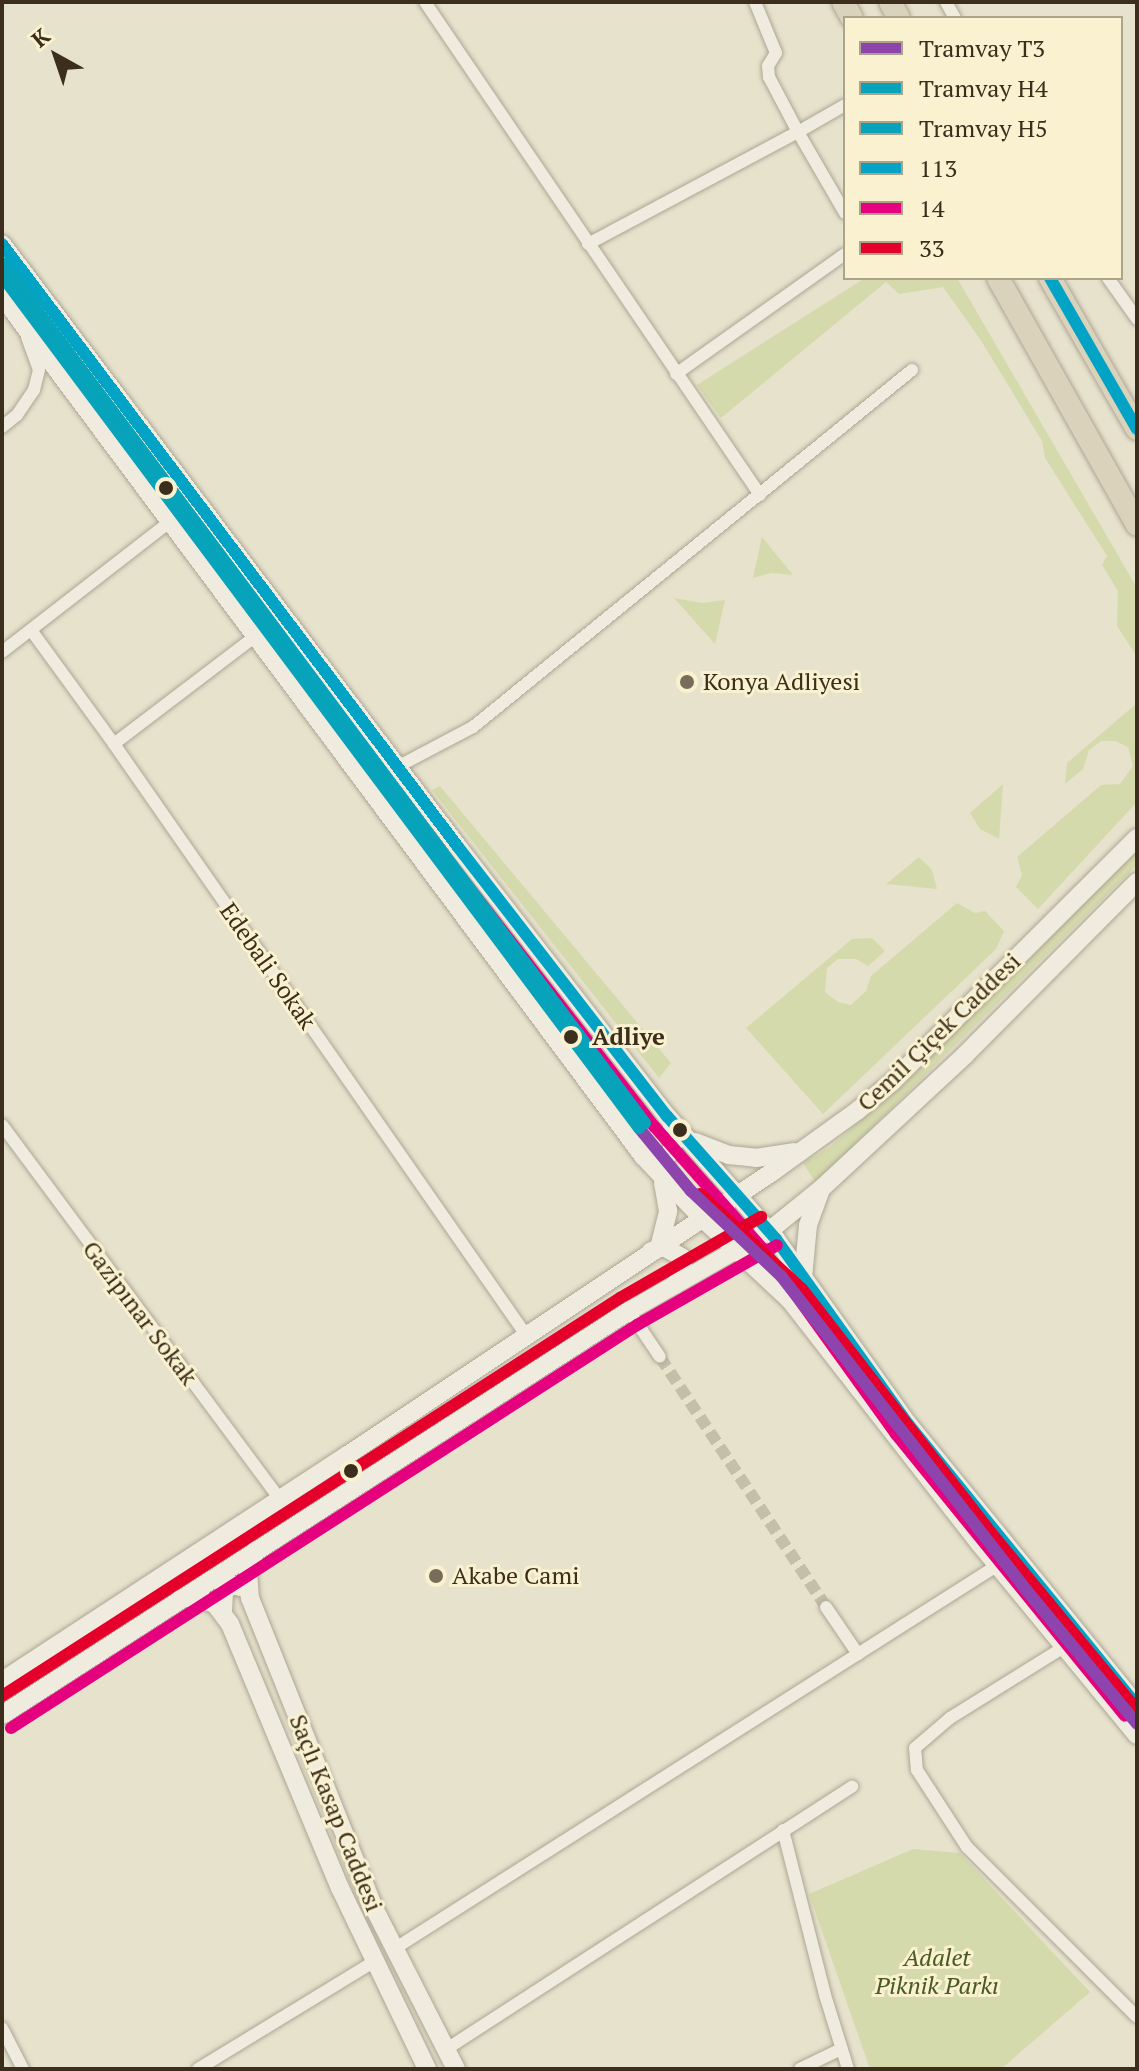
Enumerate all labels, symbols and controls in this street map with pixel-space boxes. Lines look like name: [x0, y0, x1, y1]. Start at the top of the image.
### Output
north arrow: [16, 16, 96, 96]
legend: [843, 16, 1123, 280]
text: K: [25, 21, 56, 53]
text: Tramvay T3: [919, 32, 1045, 64]
text: Tramvay H4: [919, 72, 1048, 104]
text: Tramvay H5: [919, 112, 1048, 144]
text: 113: [919, 152, 957, 184]
text: 14: [919, 192, 945, 224]
text: 33: [919, 232, 945, 264]
unlabelled marker: [158, 480, 174, 496]
place label: Konya Adliyesi: [703, 668, 860, 696]
marker: Konya Adliyesi: [678, 673, 696, 691]
street label: Edebali Sokak: [214, 897, 322, 1035]
street label: Cemil Çiçek Caddesi: [851, 947, 1027, 1117]
marker: Adliye: [557, 1023, 585, 1051]
place label: Adliye: [592, 1023, 665, 1051]
unlabelled marker: [672, 1122, 688, 1138]
street label: Gazipınar Sokak: [76, 1235, 204, 1391]
unlabelled marker: [343, 1463, 359, 1479]
place label: Akabe Cami: [452, 1562, 579, 1590]
marker: Akabe Cami: [427, 1567, 445, 1585]
street label: Saçlı Kasap Caddesi: [283, 1710, 389, 1916]
park label: Adalet Piknik Parkı: [875, 1944, 999, 2000]

